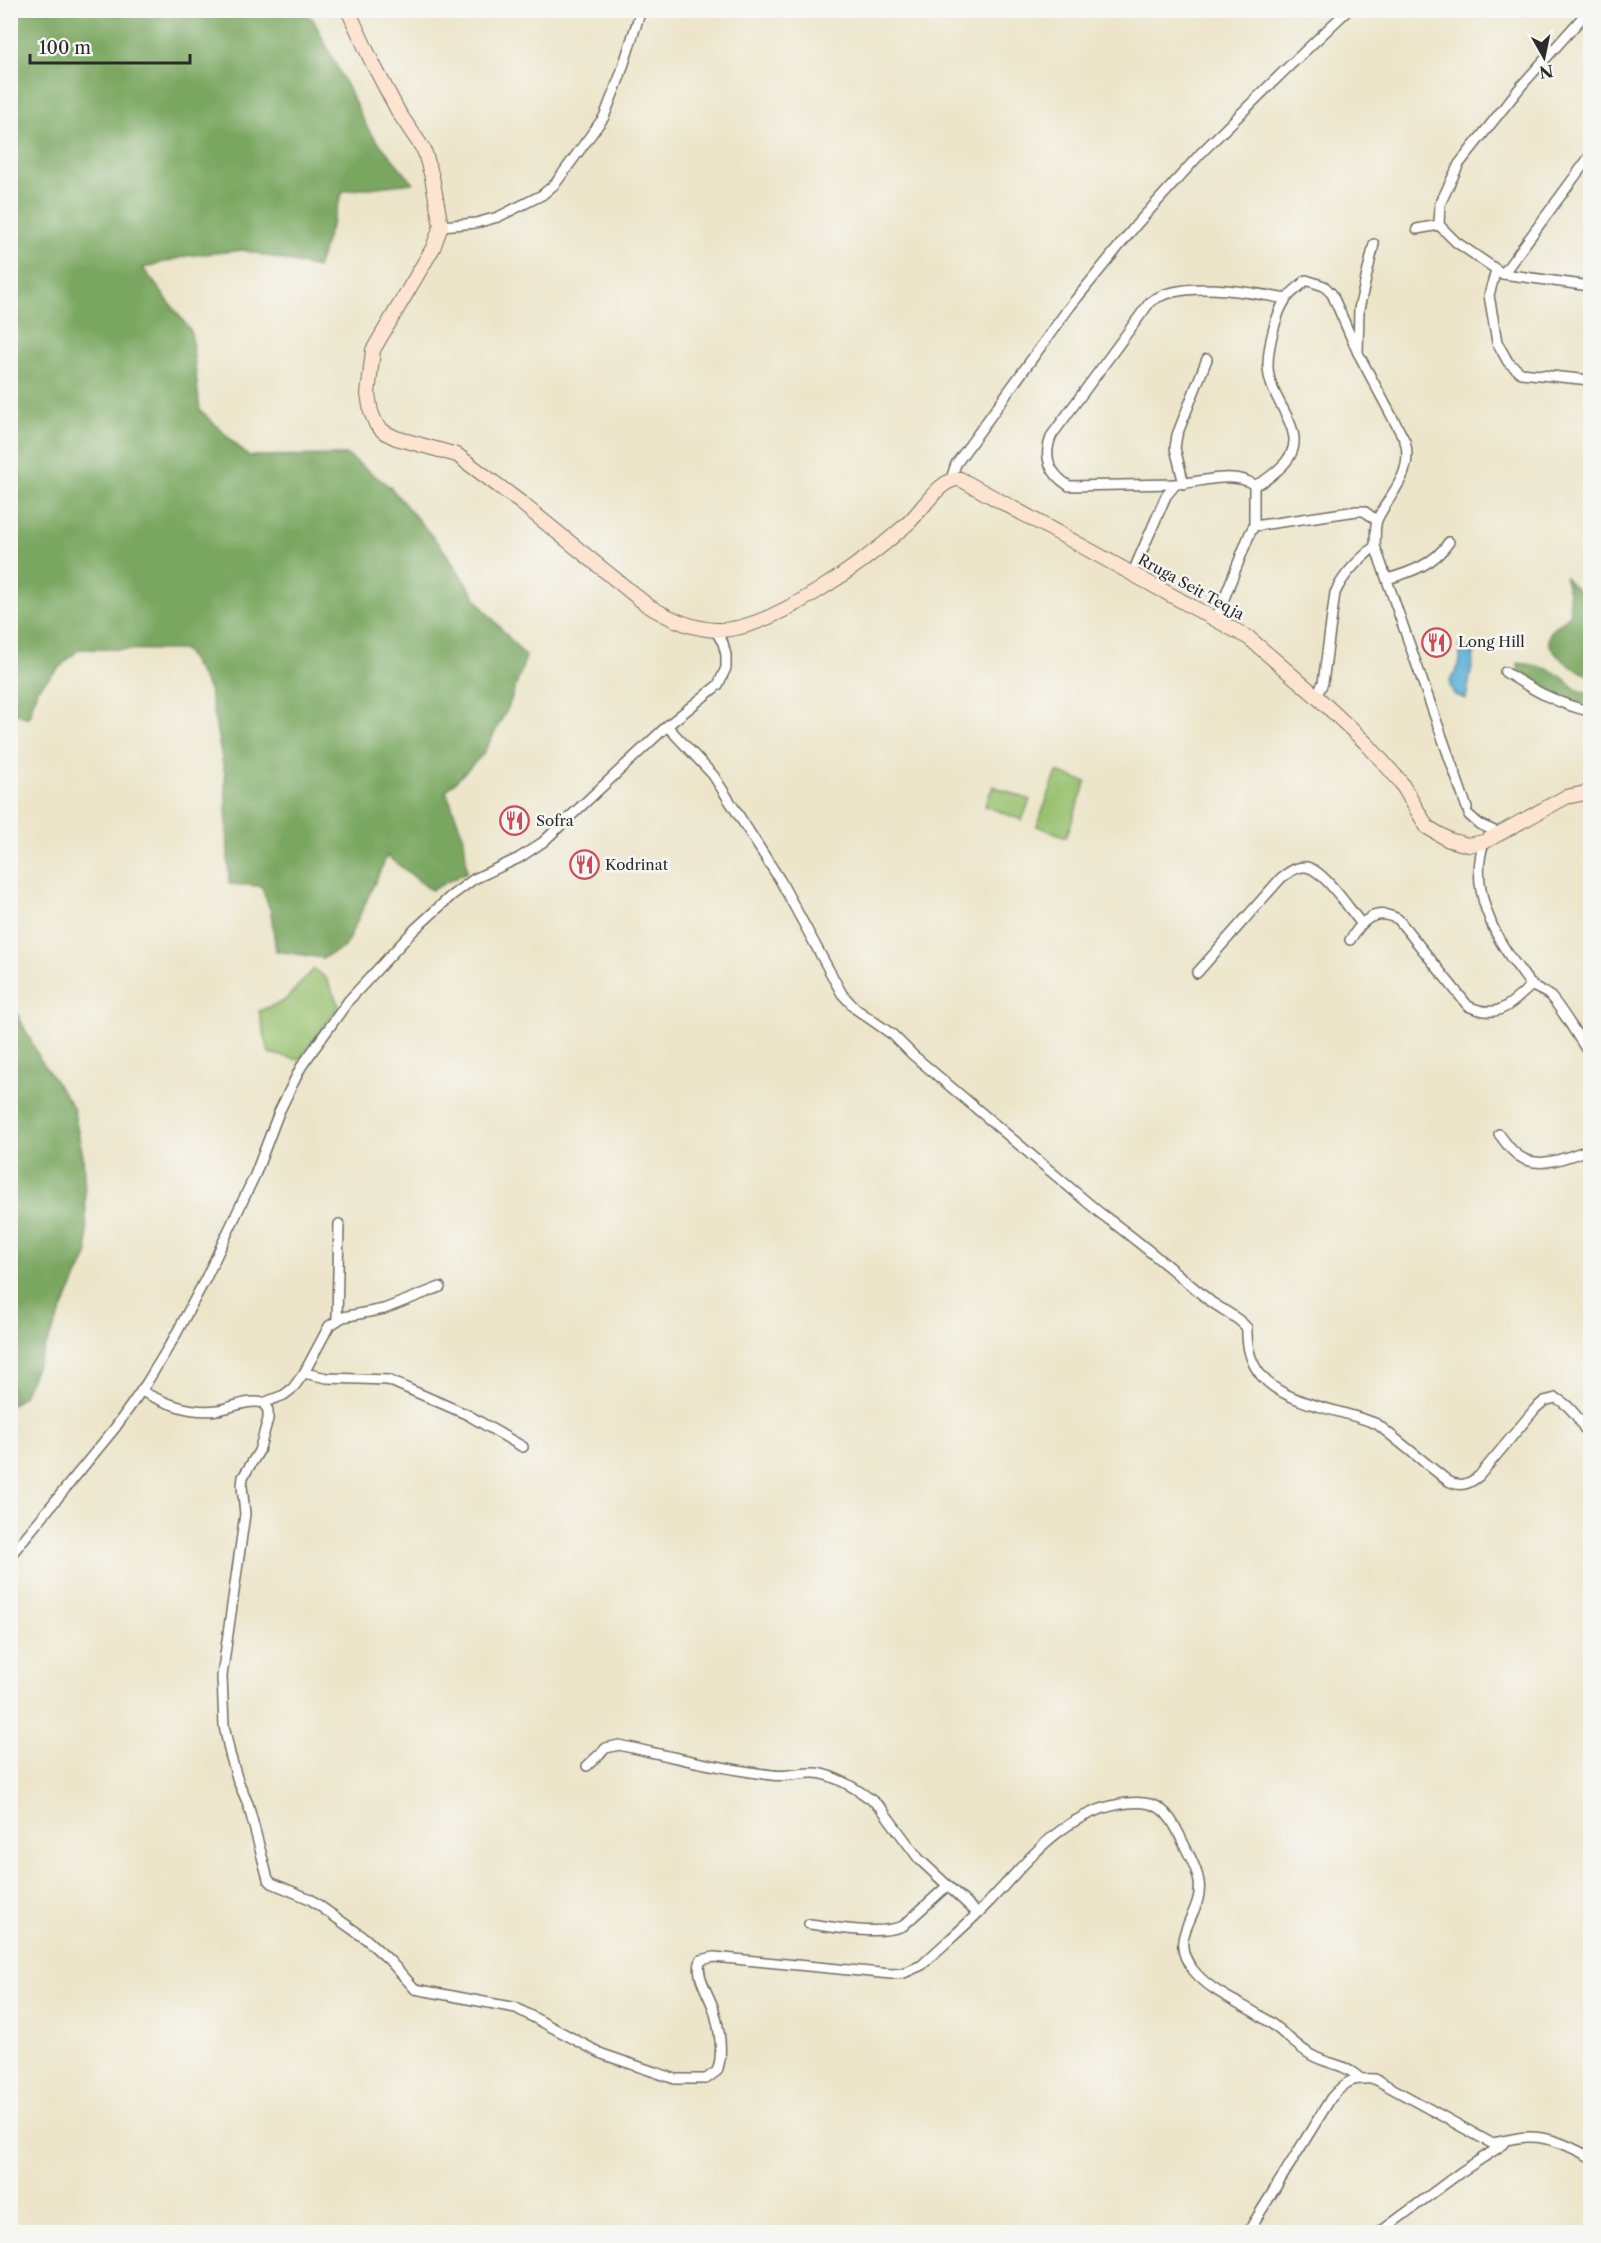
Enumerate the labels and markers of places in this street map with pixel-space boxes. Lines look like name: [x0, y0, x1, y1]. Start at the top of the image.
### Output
restaurant icon: Long Hill: [1421, 626, 1453, 658]
place label: Long Hill: [1458, 632, 1525, 651]
restaurant icon: Sofra: [499, 805, 531, 837]
place label: Sofra: [536, 811, 574, 830]
restaurant icon: Kodrinat: [568, 849, 600, 881]
place label: Kodrinat: [605, 855, 669, 874]

